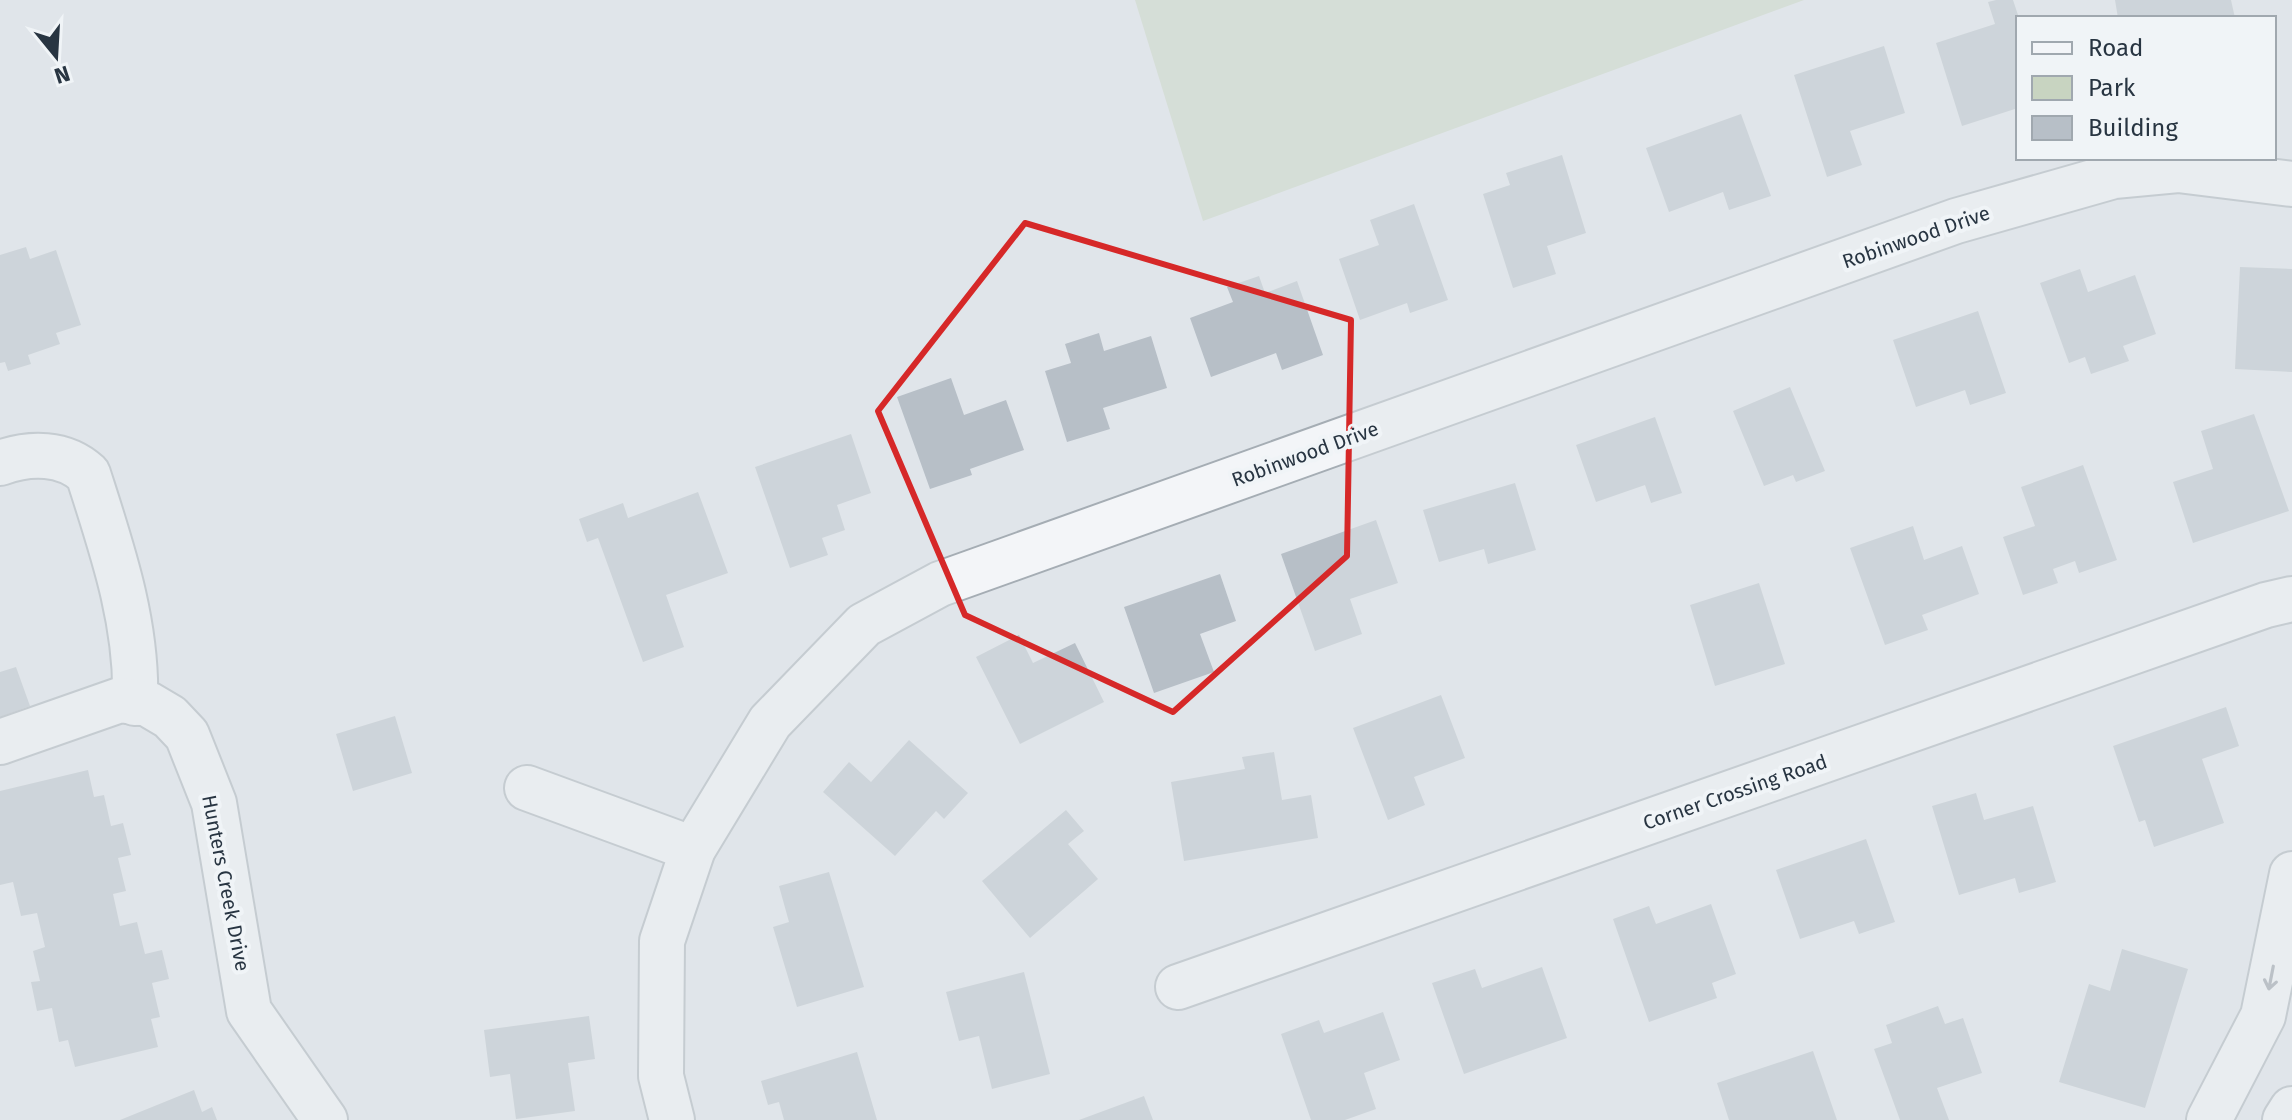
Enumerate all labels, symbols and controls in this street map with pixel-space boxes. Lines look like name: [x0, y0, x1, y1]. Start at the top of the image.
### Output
north arrow: [16, 16, 96, 96]
legend: [2016, 16, 2276, 160]
text: Road: [2088, 34, 2143, 62]
text: N: [51, 59, 73, 90]
text: Park: [2088, 74, 2136, 102]
text: Building: [2088, 114, 2178, 142]
street label: Robinwood Drive: [1839, 200, 1993, 274]
street label: Robinwood Drive: [1228, 416, 1382, 492]
street label: Corner Crossing Road: [1640, 749, 1830, 835]
street label: Hunters Creek Drive: [197, 793, 255, 973]
one-way arrow: [2263, 965, 2278, 990]

